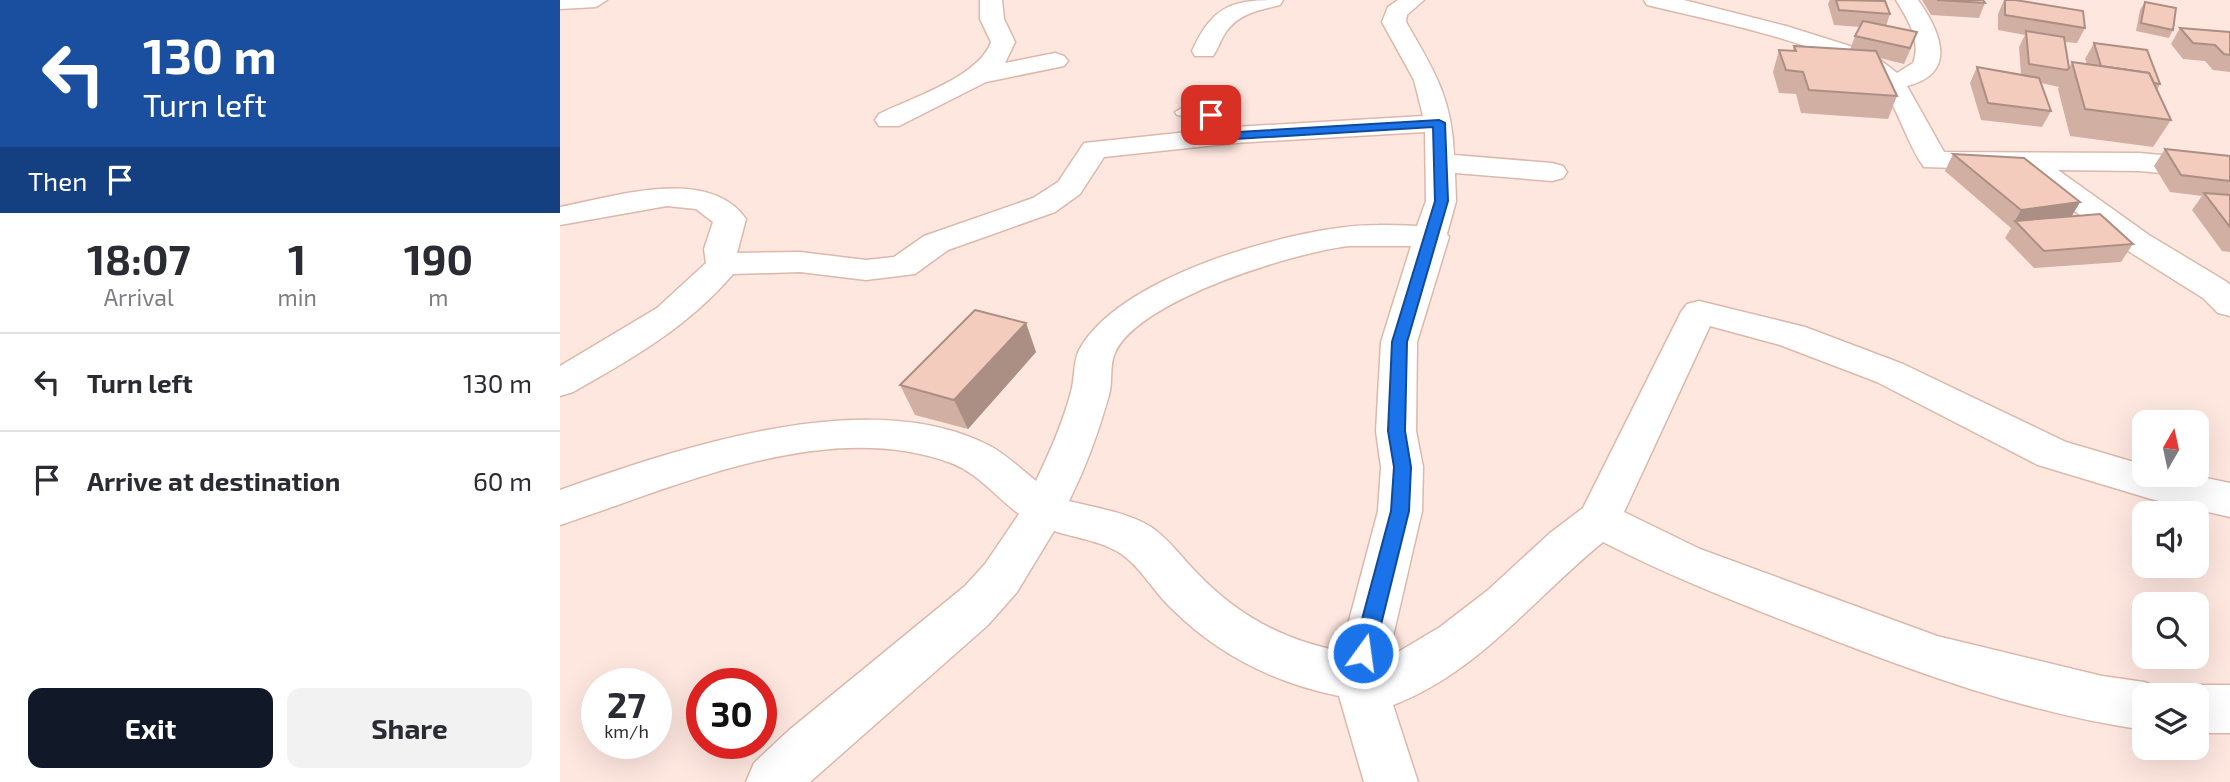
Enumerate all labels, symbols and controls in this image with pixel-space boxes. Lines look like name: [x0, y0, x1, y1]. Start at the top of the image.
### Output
text: 130 m: [143, 25, 277, 84]
icon: left: [28, 28, 119, 119]
text: Turn left: [143, 85, 267, 123]
pin: [1181, 85, 1241, 145]
icon: arrive: [1192, 96, 1230, 134]
icon: arrive: [101, 161, 139, 199]
text: Then: [28, 165, 87, 196]
text: 18:07: [87, 233, 191, 283]
text: 1: [288, 233, 306, 283]
text: 190: [404, 233, 473, 283]
text: Arrival: [104, 283, 174, 311]
text: min: [278, 283, 317, 311]
text: m: [428, 283, 448, 311]
icon: left: [28, 363, 66, 401]
text: Turn left: [87, 367, 193, 398]
text: 130 m: [463, 367, 532, 398]
north arrow: [2132, 410, 2208, 486]
map controls: [2132, 410, 2209, 760]
icon: arrive: [28, 461, 66, 499]
text: Arrive at destination: [87, 465, 340, 496]
text: 60 m: [473, 465, 532, 496]
button: sound: [2132, 501, 2209, 578]
button: search: [2132, 592, 2209, 669]
position arrow: [1326, 616, 1400, 690]
speed limit sign: 30: [686, 668, 777, 759]
text: 27: [607, 683, 646, 725]
button: layers: [2132, 683, 2209, 760]
button: Exit: [28, 688, 273, 768]
button: Share: [287, 688, 532, 768]
text: km/h: [604, 720, 649, 742]

